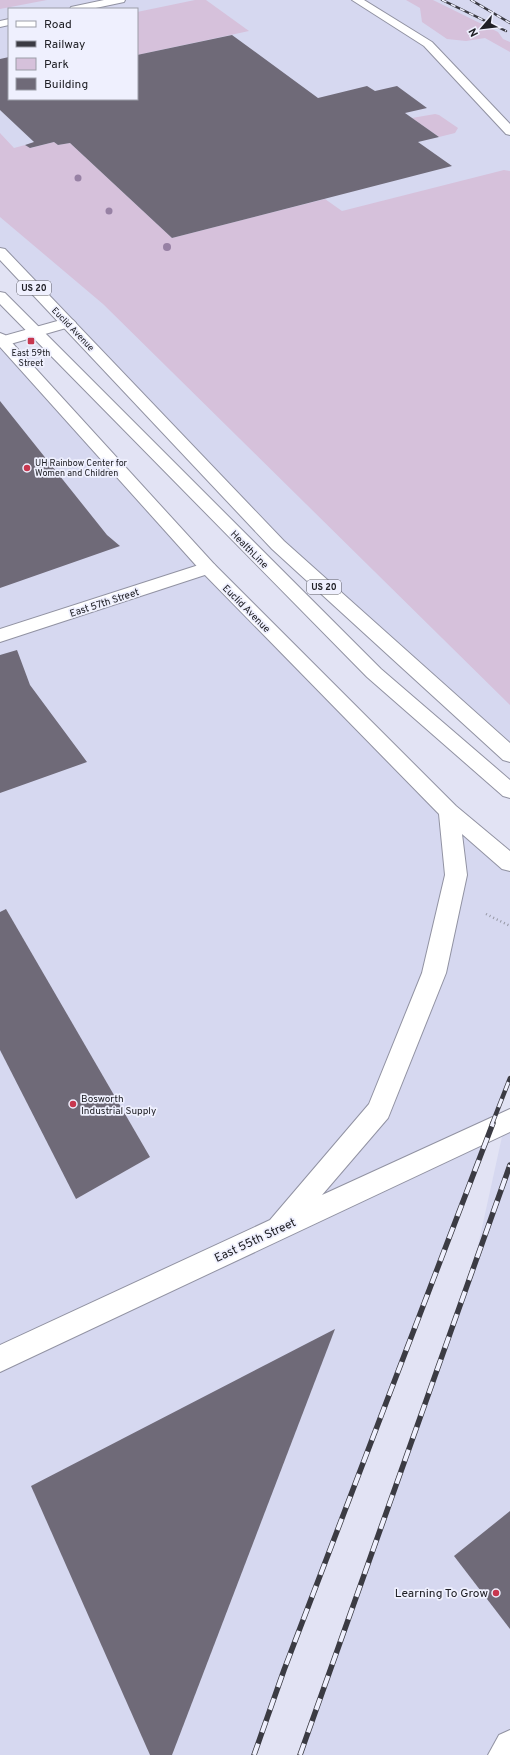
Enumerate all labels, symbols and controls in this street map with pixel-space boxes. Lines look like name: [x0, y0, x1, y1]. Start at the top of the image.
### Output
legend: [8, 8, 138, 100]
north arrow: [462, 8, 502, 48]
text: Road: [44, 17, 72, 33]
text: N: [466, 25, 482, 39]
text: Railway: [44, 37, 85, 53]
text: Park: [44, 57, 69, 73]
text: Building: [44, 77, 88, 93]
road number: US 20: [17, 281, 51, 295]
street label: Euclid Avenue: [49, 305, 96, 354]
marker: East 59th Street: [26, 336, 36, 346]
place label: East 59th Street: [12, 348, 50, 369]
place label: UH Rainbow Center for Women and Children: [35, 458, 128, 479]
marker: UH Rainbow Center for Women and Children: [22, 463, 32, 473]
street label: HealthLine: [227, 528, 271, 572]
road number: US 20: [307, 580, 341, 594]
street label: Euclid Avenue: [219, 582, 273, 636]
street label: East 57th Street: [68, 586, 141, 621]
place label: Bosworth Industrial Supply: [81, 1093, 156, 1118]
marker: Bosworth Industrial Supply: [68, 1099, 78, 1109]
street label: East 55th Street: [212, 1215, 299, 1267]
place label: Learning To Grow: [395, 1586, 488, 1602]
marker: Learning To Grow: [491, 1588, 501, 1598]

